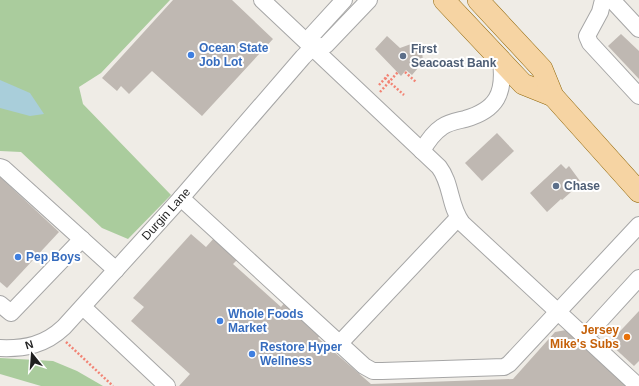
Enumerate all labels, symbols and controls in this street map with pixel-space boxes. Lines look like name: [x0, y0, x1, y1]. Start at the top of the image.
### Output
place label: Ocean State Job Lot: [199, 41, 269, 69]
place label: First Seacoast Bank: [411, 42, 497, 70]
marker: Ocean State Job Lot: [186, 50, 196, 60]
marker: First Seacoast Bank: [398, 51, 408, 61]
place label: Chase: [564, 179, 600, 193]
marker: Chase: [551, 181, 561, 191]
street label: Durgin Lane: [139, 185, 193, 243]
place label: Pep Boys: [26, 250, 81, 264]
marker: Pep Boys: [13, 252, 23, 262]
place label: Whole Foods Market: [228, 307, 304, 335]
marker: Whole Foods Market: [215, 316, 225, 326]
place label: Jersey Mike's Subs: [550, 323, 619, 351]
marker: Jersey Mike's Subs: [622, 332, 632, 342]
north arrow: [12, 334, 52, 374]
text: N: [24, 338, 35, 351]
place label: Restore Hyper Wellness: [260, 340, 342, 368]
marker: Restore Hyper Wellness: [247, 349, 257, 359]

